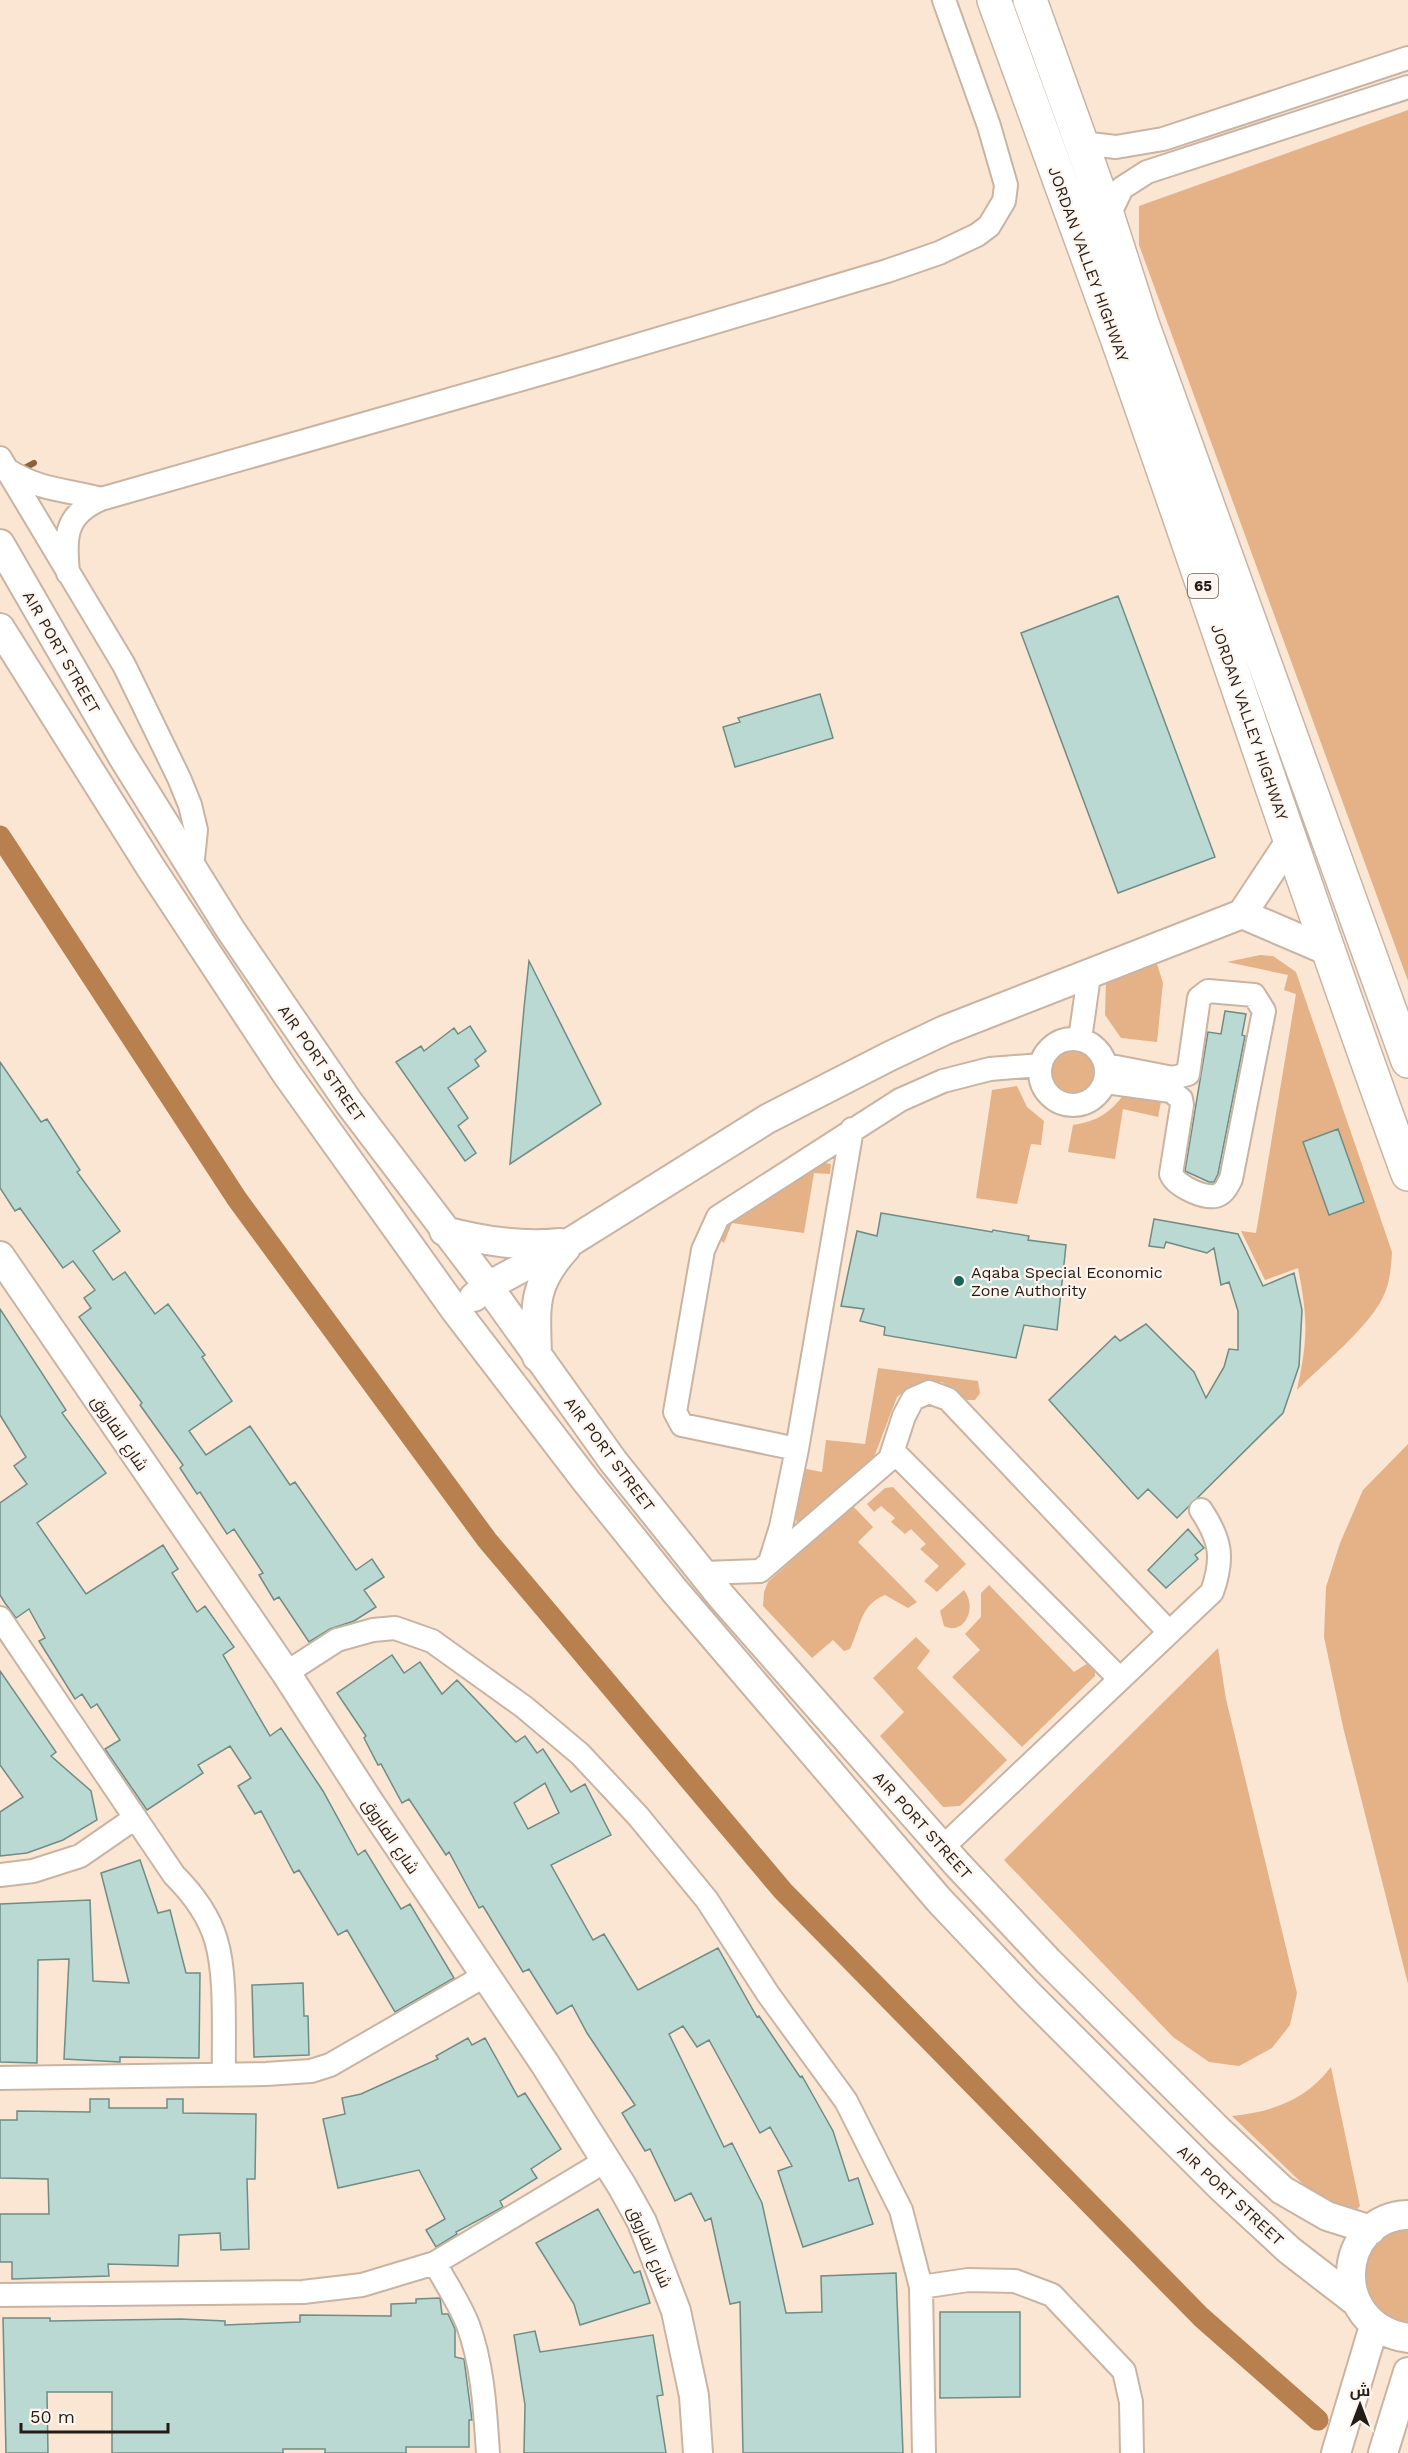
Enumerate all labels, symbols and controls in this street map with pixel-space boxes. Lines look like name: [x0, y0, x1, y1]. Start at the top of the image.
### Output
street label: JORDAN VALLEY HIGHWAY: [1044, 164, 1133, 364]
road number: 65: [1188, 574, 1218, 598]
street label: AIR PORT STREET: [19, 588, 105, 717]
street label: JORDAN VALLEY HIGHWAY: [1207, 621, 1292, 823]
street label: AIR PORT STREET: [274, 1001, 369, 1126]
place label: Aqaba Special Economic Zone Authority: [971, 1263, 1163, 1300]
marker: Aqaba Special Economic Zone Authority: [952, 1274, 966, 1288]
street label: شارع الفاروق: [86, 1392, 152, 1476]
street label: AIR PORT STREET: [560, 1393, 659, 1516]
street label: AIR PORT STREET: [869, 1768, 976, 1883]
street label: شارع الفاروق: [357, 1795, 423, 1879]
street label: AIR PORT STREET: [1174, 2141, 1288, 2250]
street label: شارع الفاروق: [622, 2204, 675, 2292]
north arrow: [1330, 2375, 1390, 2435]
text: ش: [1350, 2381, 1370, 2400]
scale bar: [21, 2396, 168, 2434]
text: 50 m: [30, 2406, 75, 2427]

